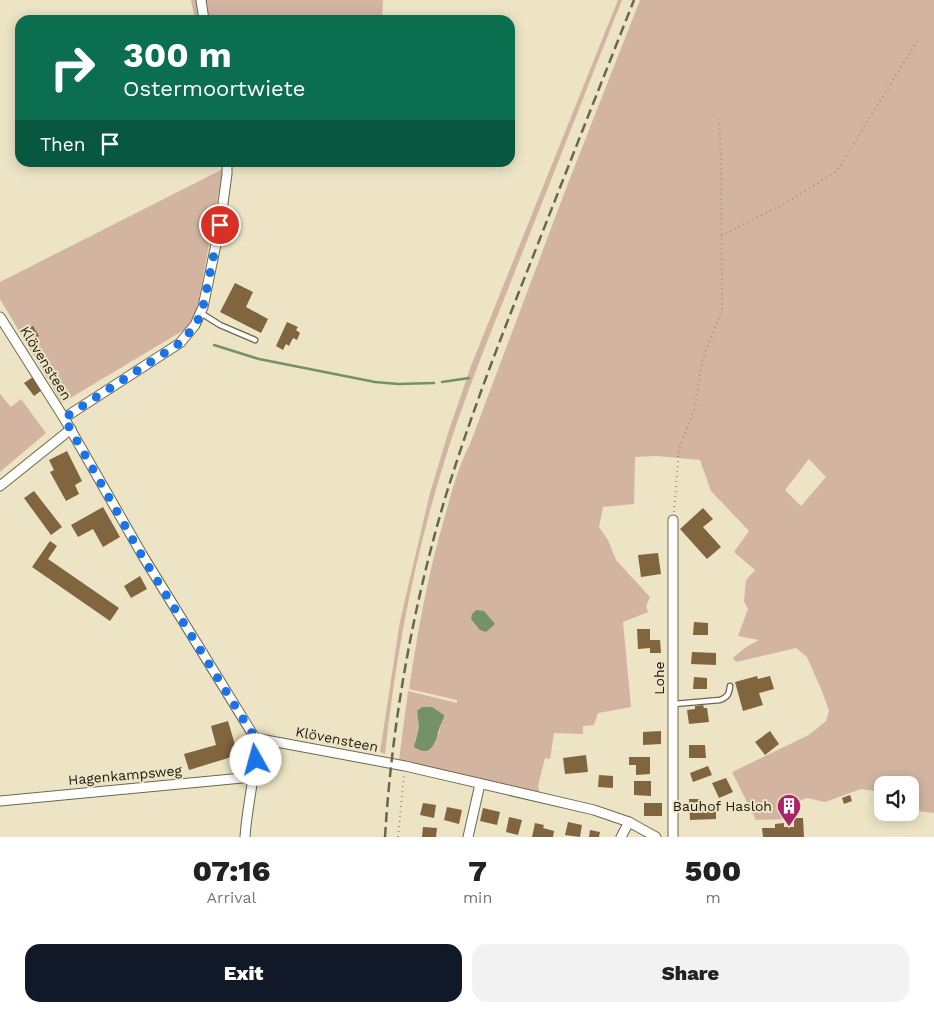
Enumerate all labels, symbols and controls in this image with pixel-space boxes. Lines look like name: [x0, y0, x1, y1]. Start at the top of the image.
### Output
text: 300 m: [123, 34, 232, 76]
icon: right: [40, 35, 105, 100]
text: Ostermoortwiete: [123, 76, 305, 101]
icon: arrive: [96, 130, 124, 158]
text: Then: [40, 133, 86, 156]
pin: [199, 204, 241, 246]
icon: arrive: [206, 211, 234, 239]
street label: Klövensteen: [17, 323, 75, 403]
street label: Lohe: [651, 661, 667, 695]
street label: Klövensteen: [294, 723, 380, 755]
position arrow: [229, 733, 281, 785]
street label: Hagenkampsweg: [67, 762, 183, 788]
map controls: [874, 776, 919, 821]
button: sound: [874, 776, 919, 821]
building icon: Bauhof Hasloh: [776, 793, 802, 827]
place label: Bauhof Hasloh: [673, 798, 772, 814]
text: 07:16: [193, 853, 270, 888]
text: 7: [468, 853, 487, 888]
text: 500: [685, 853, 741, 888]
text: Arrival: [206, 888, 256, 907]
text: min: [463, 888, 492, 907]
text: m: [706, 888, 721, 907]
button: Exit: [25, 944, 462, 1002]
button: Share: [472, 944, 909, 1002]

